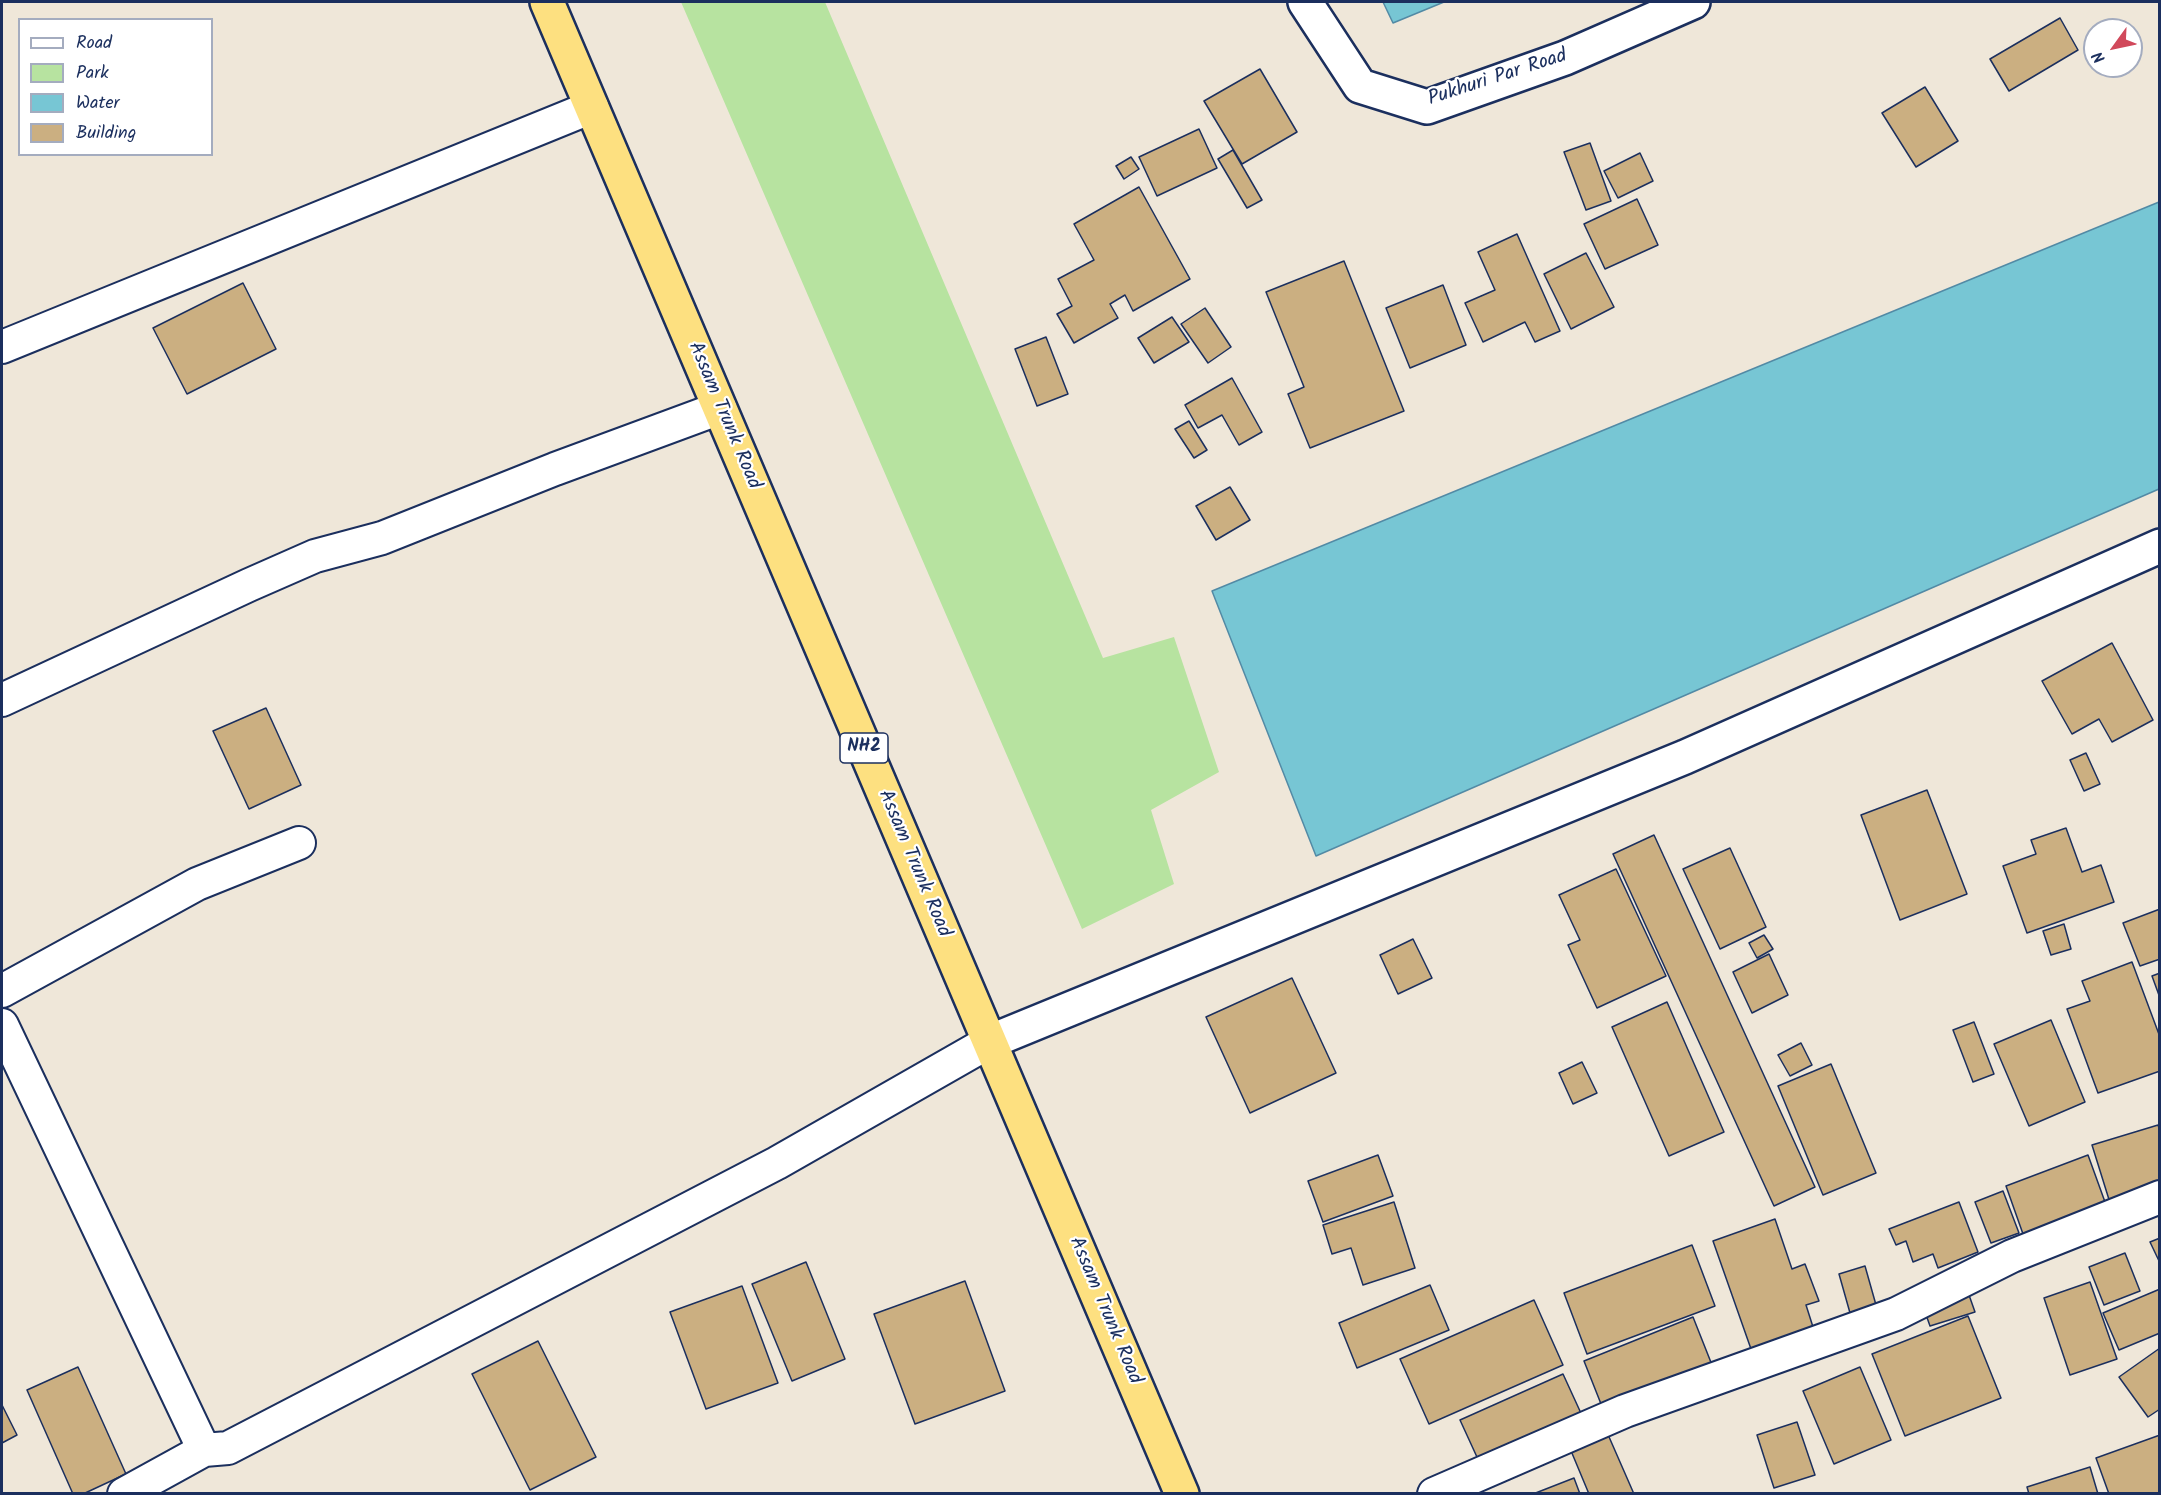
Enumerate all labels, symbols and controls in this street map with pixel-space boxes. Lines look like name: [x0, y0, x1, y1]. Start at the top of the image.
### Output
legend: [18, 18, 213, 156]
north arrow: [2083, 18, 2143, 78]
text: Road: [76, 29, 112, 58]
street label: Pukhuri Par Road: [1426, 45, 1570, 113]
text: N: [2086, 46, 2112, 68]
text: Park: [76, 59, 109, 88]
text: Water: [76, 89, 120, 118]
text: Building: [76, 119, 136, 148]
street label: Assam Trunk Road: [681, 339, 765, 493]
road number: NH2: [840, 733, 888, 763]
street label: Assam Trunk Road: [871, 787, 955, 941]
street label: Assam Trunk Road: [1062, 1234, 1146, 1388]

